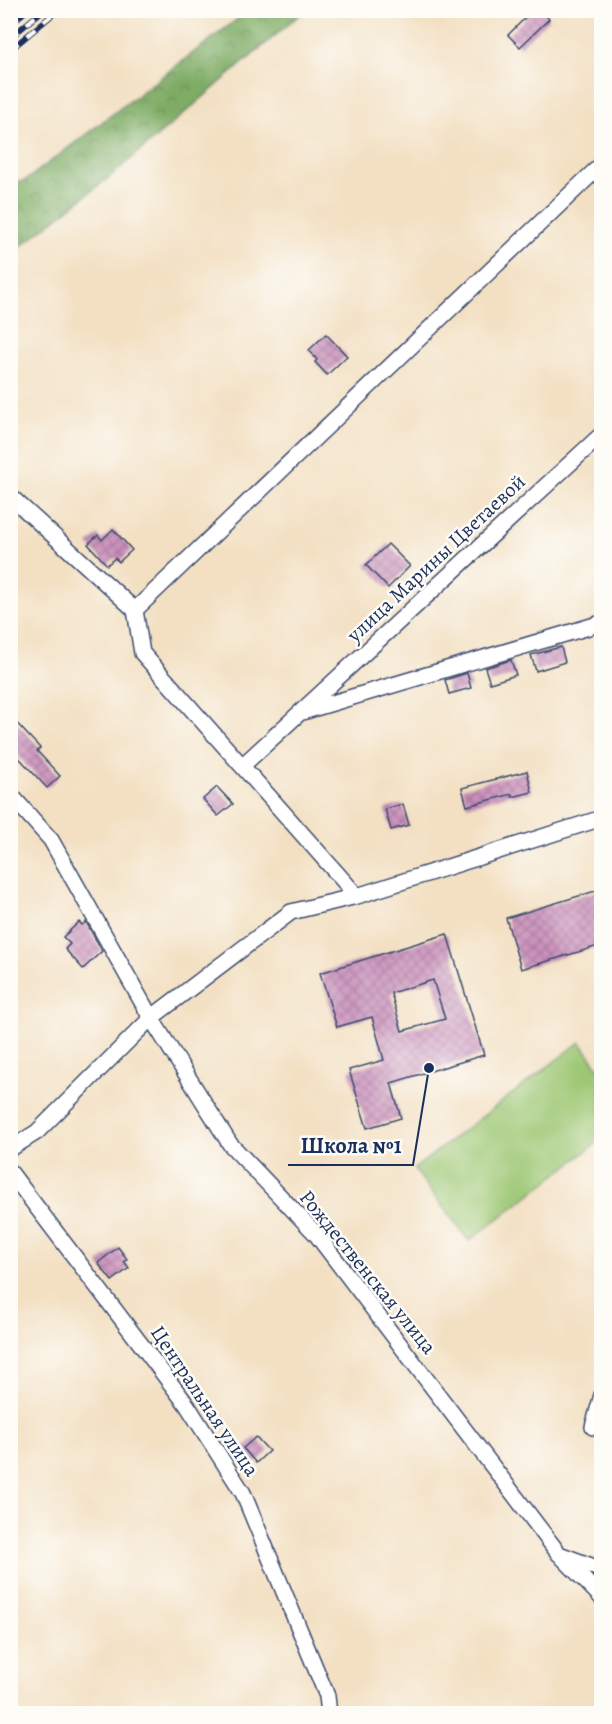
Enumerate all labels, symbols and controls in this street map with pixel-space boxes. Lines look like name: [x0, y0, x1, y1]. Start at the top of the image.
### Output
street label: улица Марины Цветаевой: [340, 468, 531, 649]
callout: Школа №1: [288, 1125, 413, 1165]
text: Школа №1: [300, 1131, 402, 1161]
street label: Рождественская улица: [293, 1184, 443, 1360]
street label: Центральная улица: [144, 1320, 266, 1482]

